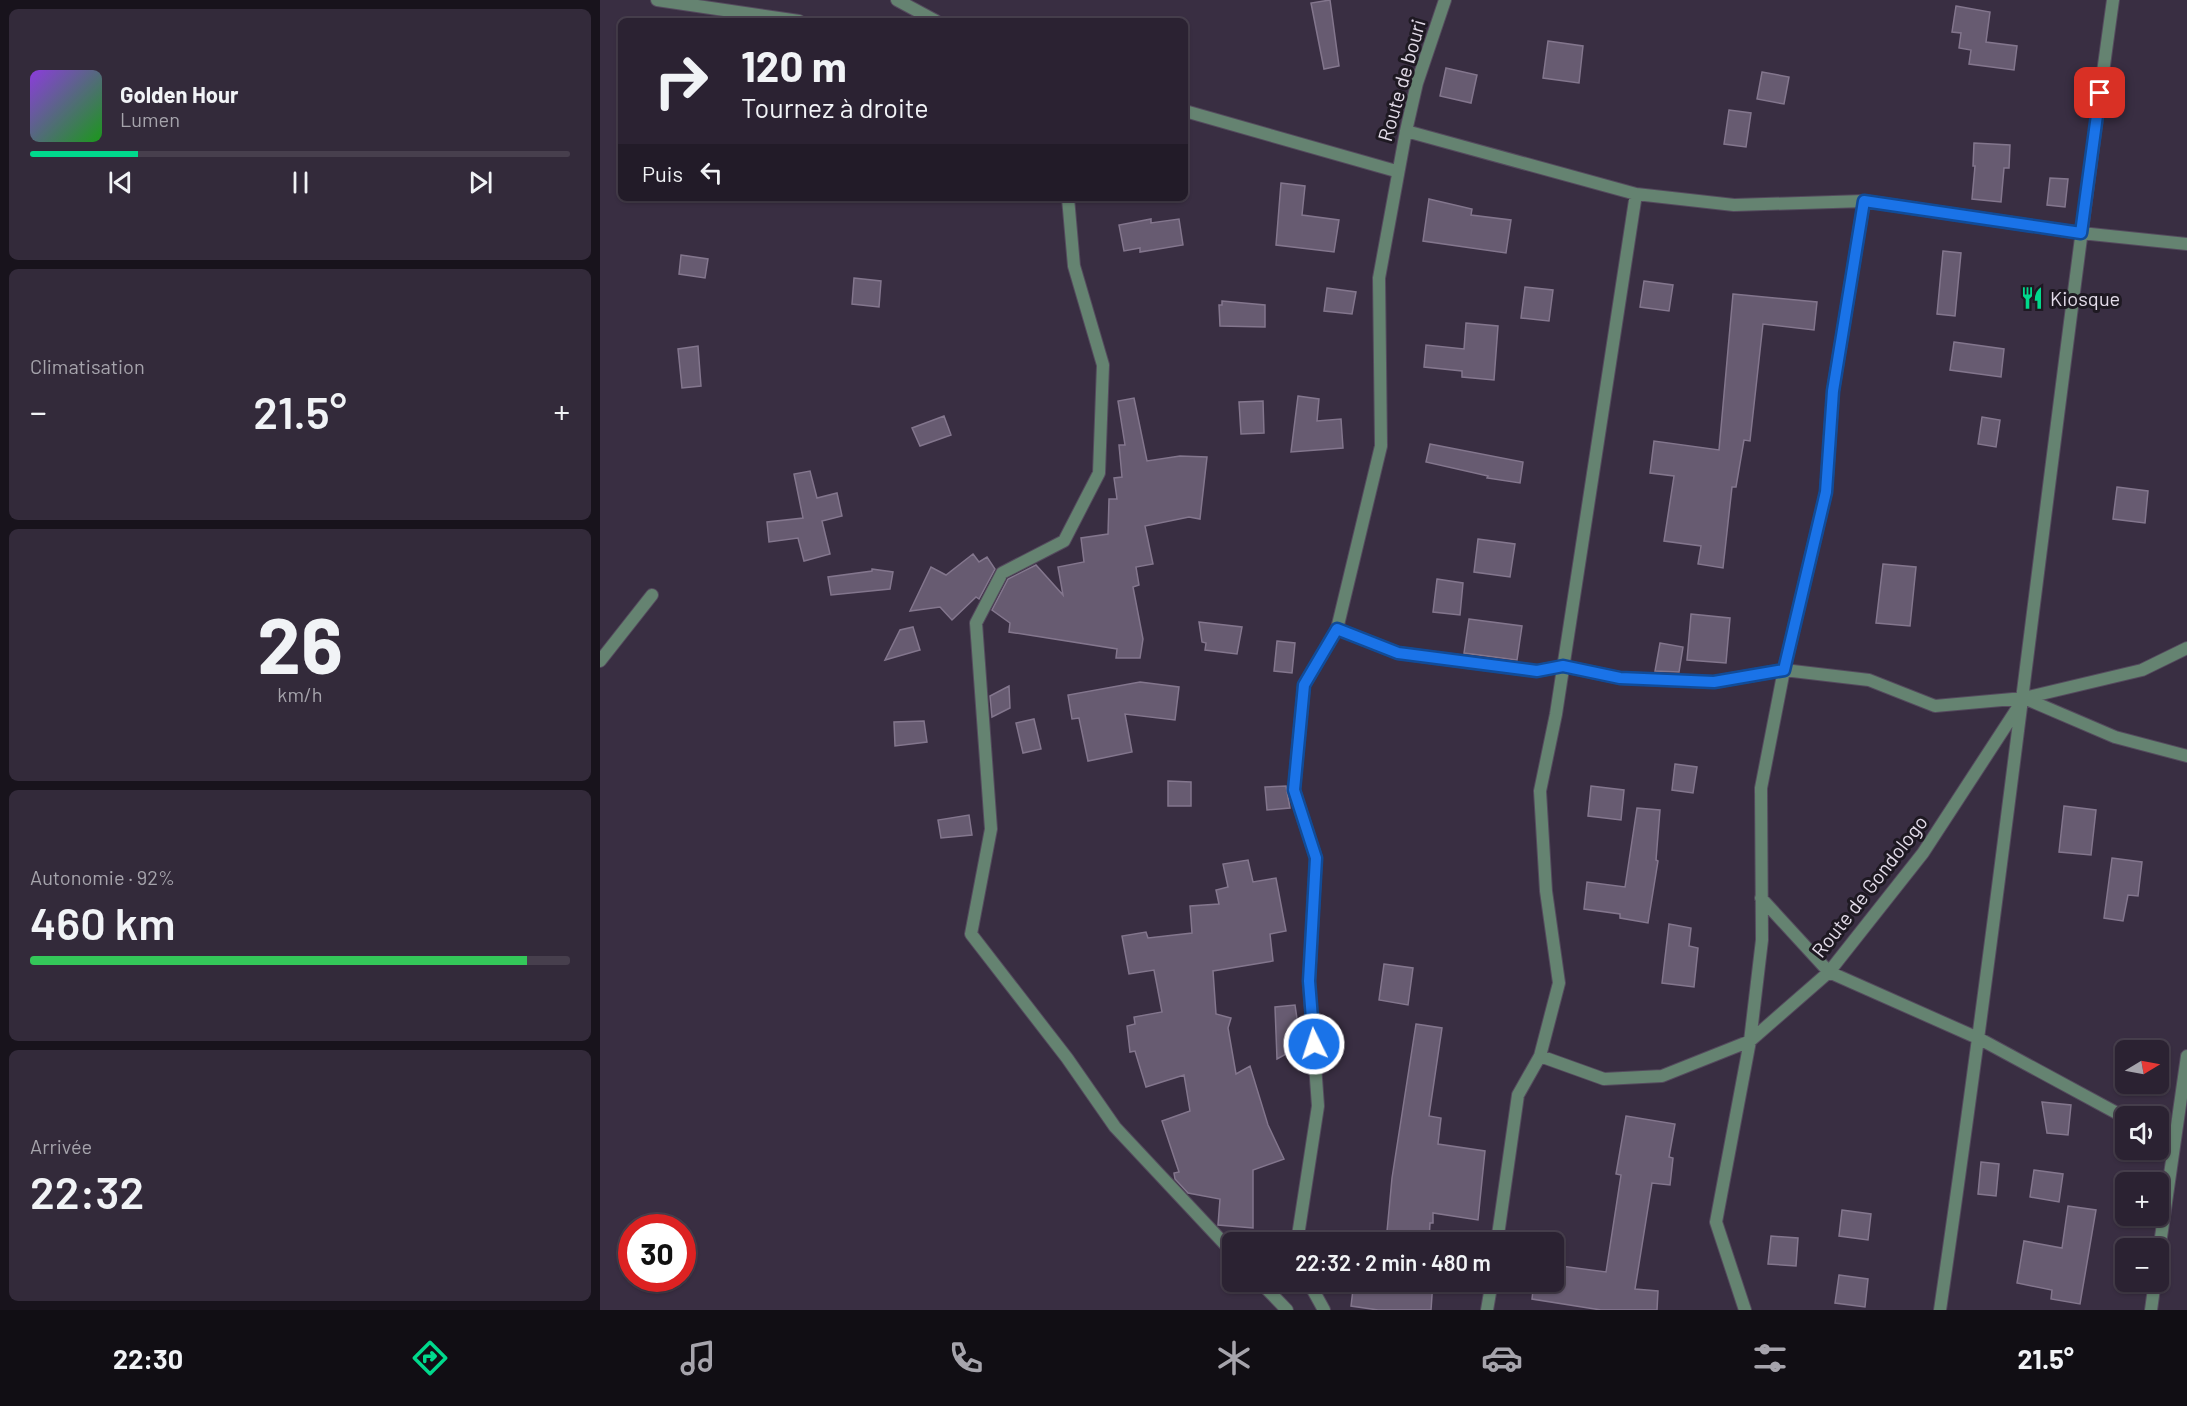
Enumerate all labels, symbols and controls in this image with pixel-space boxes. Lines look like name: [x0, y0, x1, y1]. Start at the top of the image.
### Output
street label: Route de bouri: [1372, 16, 1430, 144]
text: 120 m: [741, 40, 847, 90]
icon: right: [642, 42, 720, 120]
pin: [2074, 67, 2125, 118]
icon: arrive: [2083, 76, 2116, 109]
text: Golden Hour: [120, 81, 238, 107]
text: Tournez à droite: [741, 91, 929, 123]
text: Lumen: [120, 107, 180, 131]
icon: left: [695, 156, 728, 189]
text: Puis: [642, 160, 683, 186]
icon: previous: [104, 166, 137, 199]
icon: pause: [284, 166, 317, 199]
icon: next: [464, 166, 497, 199]
restaurant icon: Kiosque: [2019, 285, 2045, 311]
place label: Kiosque: [2050, 286, 2120, 310]
text: Climatisation: [30, 354, 145, 378]
text: 21.5°: [253, 384, 347, 438]
text: −: [30, 391, 47, 431]
text: +: [553, 391, 570, 431]
text: 26: [257, 596, 343, 690]
text: km/h: [277, 682, 323, 706]
street label: Route de Gondologo: [1806, 810, 1932, 962]
text: Autonomie · 92%: [30, 865, 175, 889]
text: 460 km: [30, 895, 176, 949]
position arrow: [1282, 1012, 1346, 1076]
north arrow: [2115, 1040, 2169, 1094]
map controls: [2115, 1040, 2169, 1292]
button: sound: [2115, 1106, 2169, 1160]
text: Arrivée: [30, 1134, 92, 1158]
text: 22:32: [30, 1164, 144, 1218]
button: +: [2115, 1172, 2169, 1226]
speed limit sign: 30: [618, 1214, 696, 1292]
button: −: [2115, 1238, 2169, 1292]
text: 22:32 · 2 min · 480 m: [1295, 1249, 1491, 1275]
icon: directions: [409, 1337, 451, 1379]
icon: music: [677, 1337, 719, 1379]
icon: phone: [945, 1337, 987, 1379]
icon: climate: [1213, 1337, 1255, 1379]
icon: car: [1481, 1337, 1523, 1379]
icon: filters: [1749, 1337, 1791, 1379]
text: 22:30: [113, 1342, 183, 1374]
text: 21.5°: [2017, 1342, 2074, 1374]

